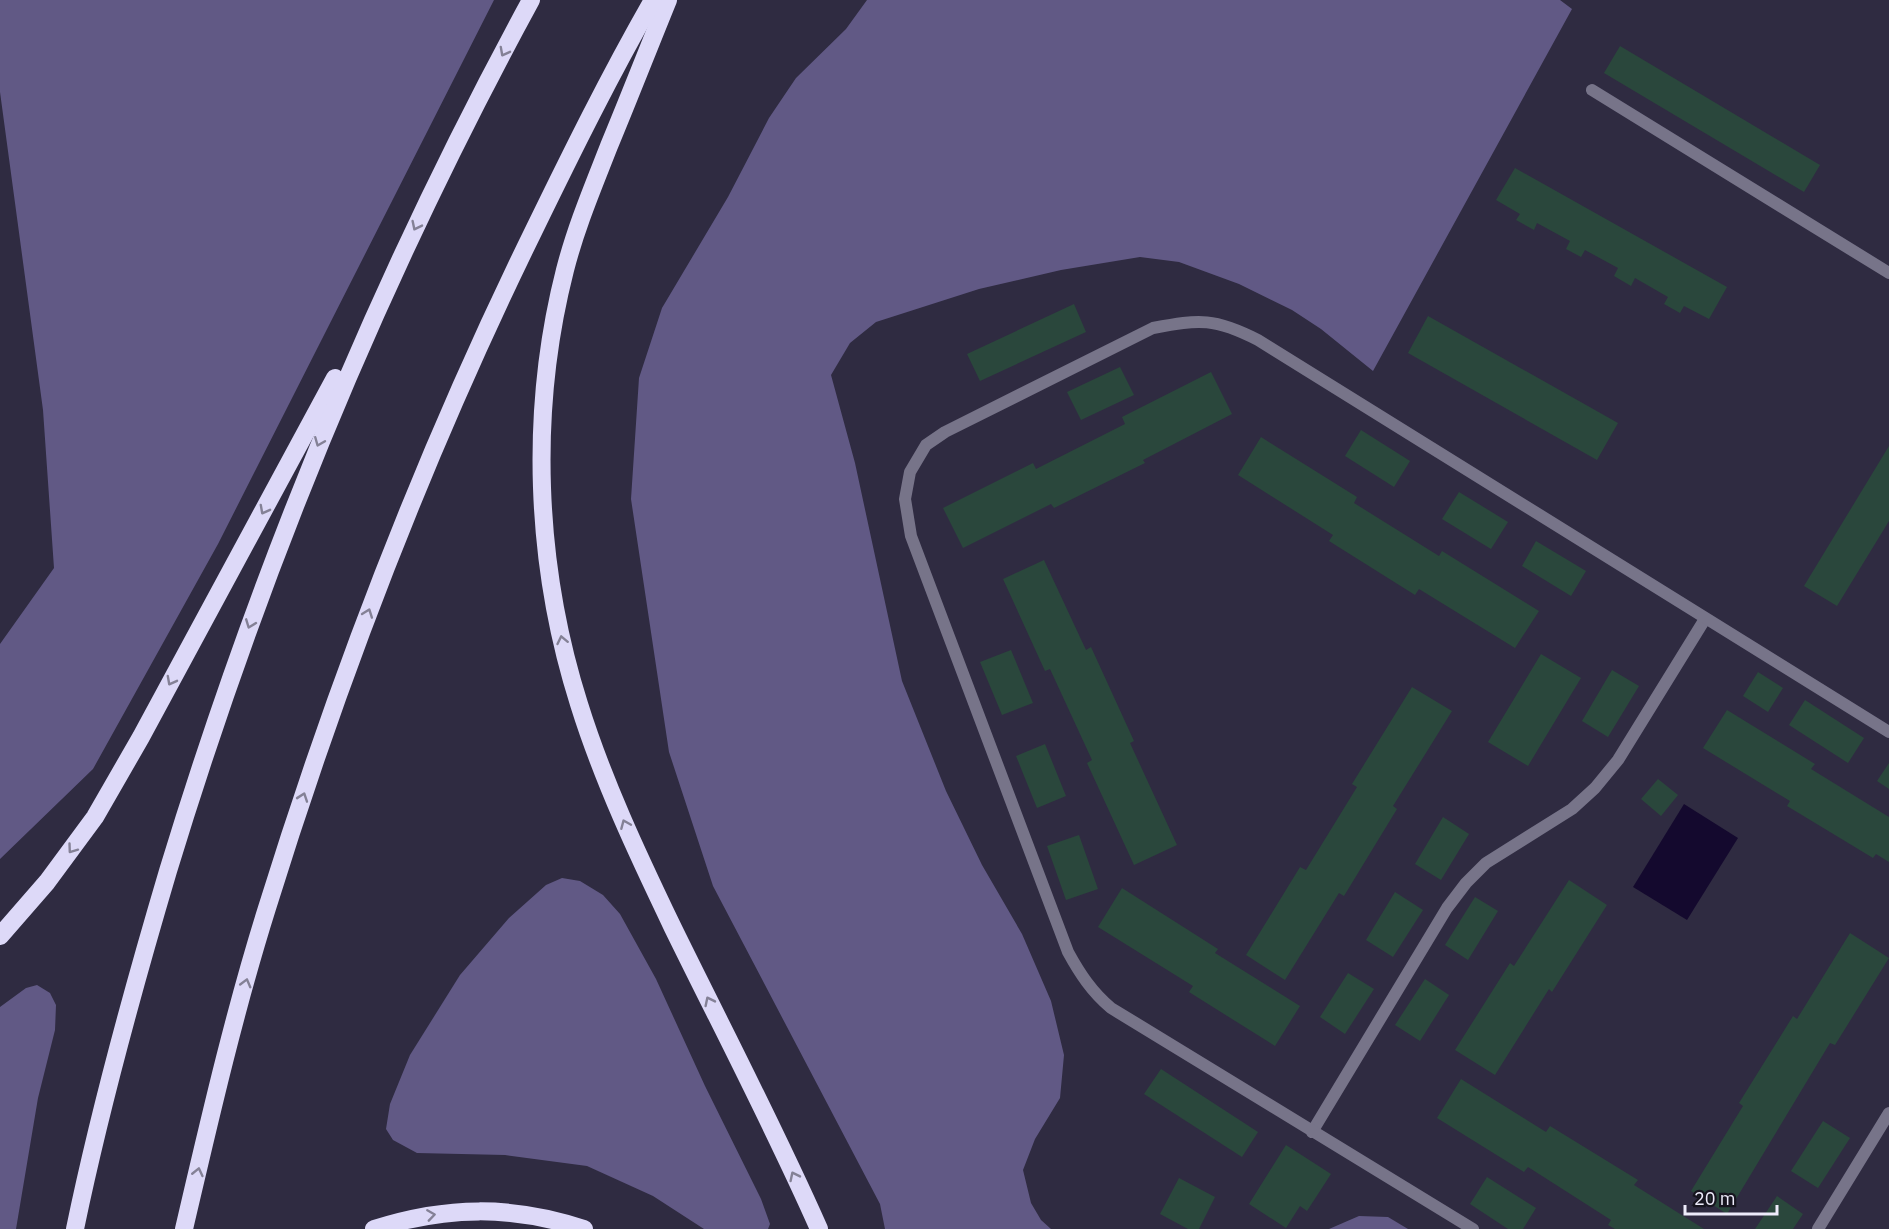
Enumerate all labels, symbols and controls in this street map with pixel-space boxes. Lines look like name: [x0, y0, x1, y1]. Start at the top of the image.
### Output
one-way arrow: [500, 45, 511, 56]
one-way arrow: [412, 219, 424, 230]
one-way arrow: [314, 436, 326, 447]
one-way arrow: [260, 503, 271, 514]
one-way arrow: [361, 608, 374, 619]
one-way arrow: [245, 618, 257, 629]
one-way arrow: [556, 636, 569, 646]
one-way arrow: [167, 675, 178, 685]
one-way arrow: [296, 792, 309, 803]
one-way arrow: [621, 820, 633, 831]
one-way arrow: [68, 842, 79, 853]
one-way arrow: [239, 978, 251, 989]
one-way arrow: [704, 996, 716, 1007]
one-way arrow: [190, 1167, 203, 1177]
one-way arrow: [790, 1171, 802, 1182]
scale bar: [1685, 1178, 1776, 1216]
text: 20 m: [1694, 1187, 1736, 1210]
one-way arrow: [426, 1209, 435, 1221]

